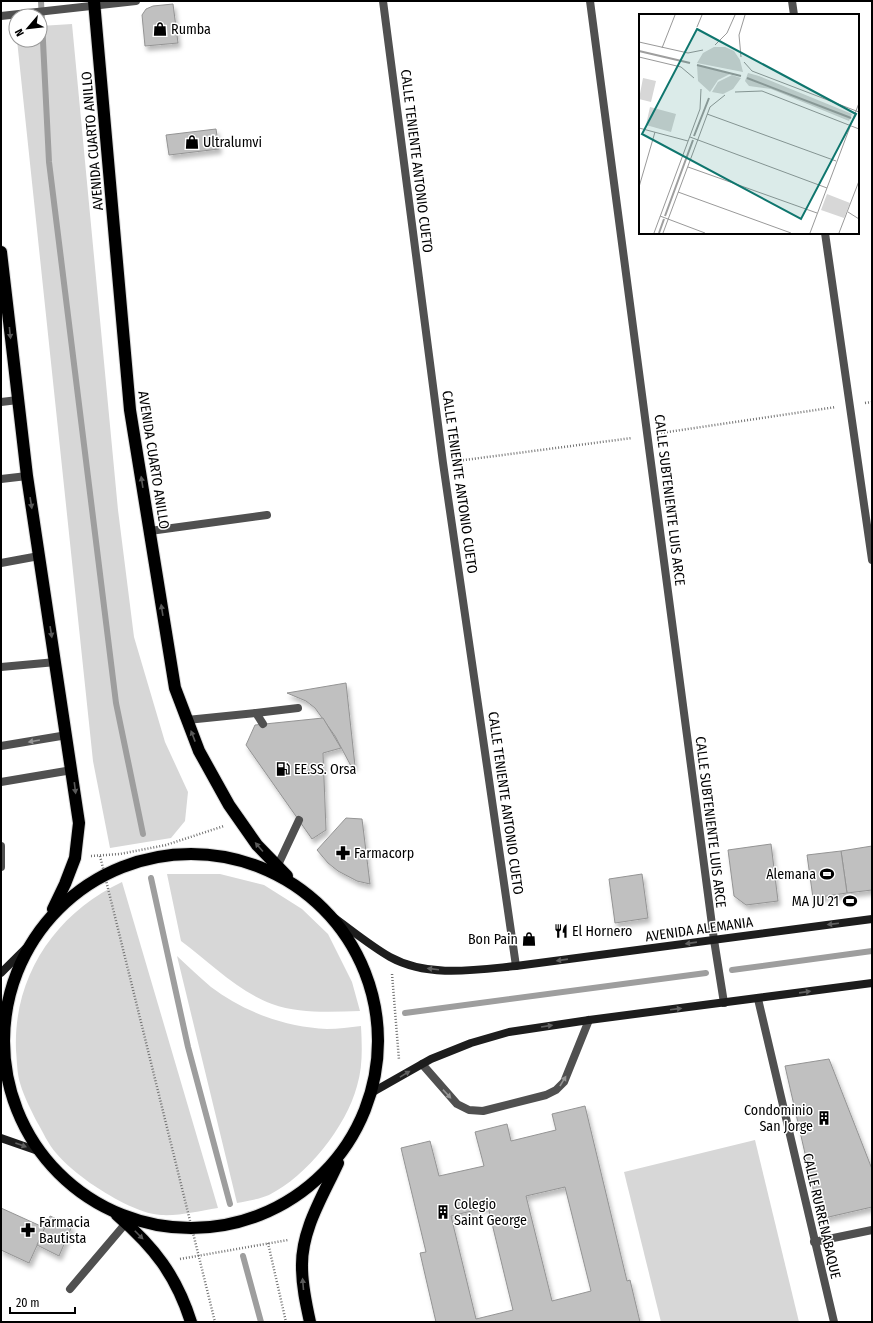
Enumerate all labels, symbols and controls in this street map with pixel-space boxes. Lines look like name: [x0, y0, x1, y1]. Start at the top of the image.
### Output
north arrow: [8, 8, 48, 48]
inset map: [639, 14, 859, 234]
shop icon: Rumba: [152, 21, 168, 37]
place label: Rumba: [171, 21, 211, 38]
text: N: [12, 26, 27, 38]
street label: CALLE TENIENTE ANTONIO CUETO: [397, 68, 436, 254]
street label: AVENIDA CUARTO ANILLO: [78, 70, 107, 211]
shop icon: Ultralumvi: [184, 134, 200, 150]
place label: Ultralumvi: [203, 134, 262, 151]
one-way arrow: [7, 327, 13, 339]
street label: CALLE TENIENTE ANTONIO CUETO: [438, 389, 481, 575]
street label: AVENIDA CUARTO ANILLO: [134, 390, 173, 531]
street label: CALLE SUBTENIENTE LUIS ARCE: [651, 413, 689, 587]
one-way arrow: [139, 476, 145, 488]
one-way arrow: [28, 497, 34, 510]
one-way arrow: [159, 604, 165, 616]
one-way arrow: [48, 626, 54, 638]
street label: CALLE TENIENTE ANTONIO CUETO: [484, 710, 527, 896]
one-way arrow: [190, 729, 196, 741]
street label: CALLE SUBTENIENTE LUIS ARCE: [692, 735, 730, 909]
one-way arrow: [28, 738, 40, 744]
fuel station icon: EE.SS. Orsa: [275, 761, 291, 777]
place label: EE.SS. Orsa: [294, 761, 356, 778]
one-way arrow: [72, 782, 78, 794]
one-way arrow: [255, 842, 264, 853]
pharmacy icon: Farmacorp: [335, 845, 351, 861]
place label: Farmacorp: [354, 845, 414, 862]
place label: Alemana: [766, 866, 816, 883]
sports icon: Alemana: [819, 866, 835, 882]
place label: MA JU 21: [792, 893, 839, 910]
sports icon: MA JU 21: [842, 893, 858, 909]
street label: AVENIDA ALEMANIA: [644, 913, 755, 945]
one-way arrow: [827, 921, 839, 927]
restaurant icon: El Hornero: [553, 923, 569, 939]
place label: El Hornero: [572, 923, 632, 940]
place label: Bon Pain: [468, 931, 518, 948]
shop icon: Bon Pain: [521, 931, 537, 947]
one-way arrow: [684, 940, 697, 946]
one-way arrow: [556, 957, 568, 963]
one-way arrow: [427, 966, 439, 972]
one-way arrow: [799, 989, 811, 995]
one-way arrow: [670, 1006, 682, 1012]
one-way arrow: [541, 1023, 553, 1029]
one-way arrow: [400, 1070, 410, 1078]
one-way arrow: [560, 1075, 567, 1086]
one-way arrow: [442, 1089, 451, 1098]
place label: Condominio San Jorge: [744, 1102, 813, 1135]
building icon: Condominio San Jorge: [816, 1110, 832, 1126]
one-way arrow: [15, 1143, 27, 1149]
street label: CALLE RURRENABAQUE: [799, 1152, 844, 1281]
place label: Colegio Saint George: [454, 1196, 527, 1229]
building icon: Colegio Saint George: [435, 1204, 451, 1220]
place label: Farmacia Bautista: [39, 1214, 90, 1247]
pharmacy icon: Farmacia Bautista: [20, 1222, 36, 1238]
one-way arrow: [134, 1230, 144, 1240]
one-way arrow: [300, 1278, 306, 1290]
scale bar: [10, 1289, 75, 1315]
text: 20 m: [16, 1296, 40, 1310]

